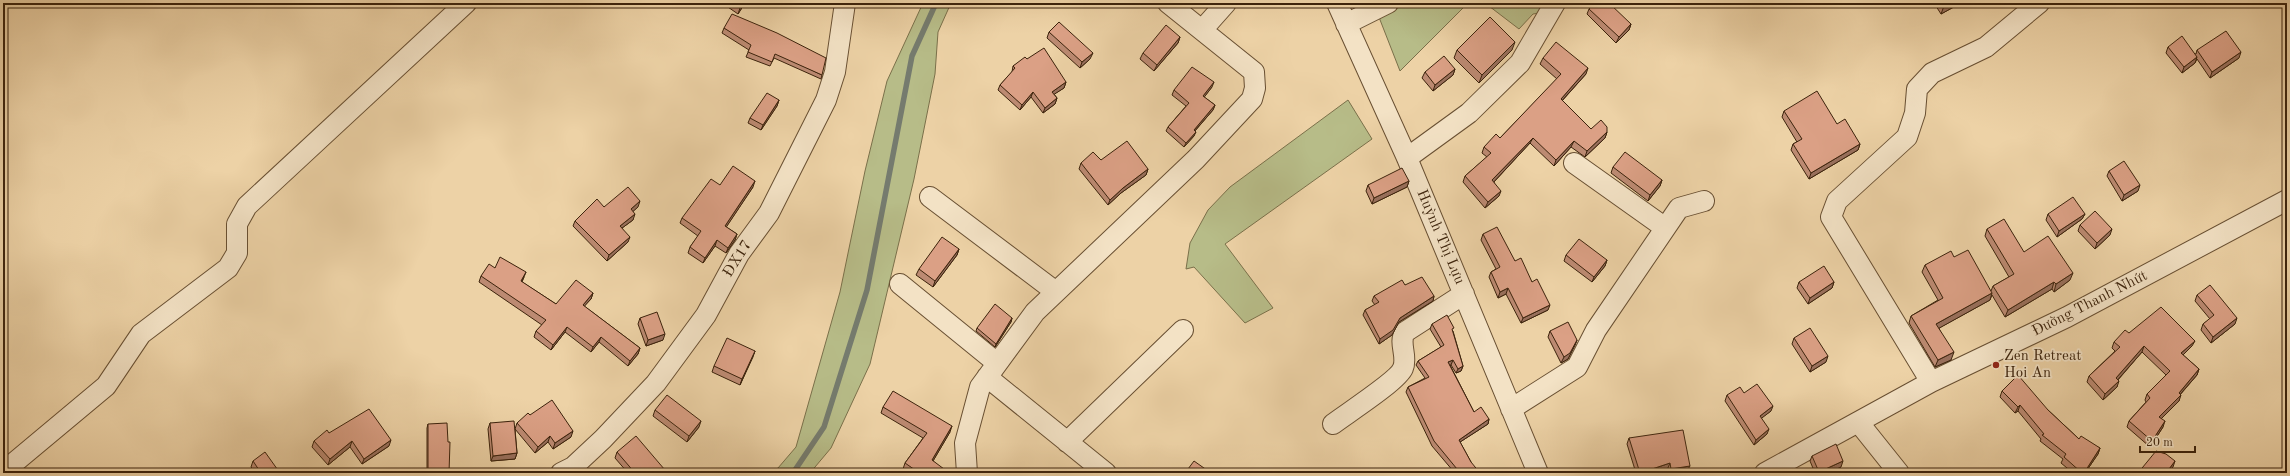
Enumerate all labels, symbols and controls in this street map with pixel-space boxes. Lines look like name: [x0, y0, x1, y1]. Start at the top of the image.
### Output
street label: Huỳnh Thị Lựu: [1413, 187, 1467, 287]
street label: ĐX17: [721, 238, 755, 280]
street label: Đường Thanh Nhứt: [2030, 268, 2150, 340]
place label: Zen Retreat Hoi An: [2004, 349, 2082, 381]
marker: Zen Retreat Hoi An: [1991, 360, 2001, 370]
scale bar: [2140, 428, 2195, 454]
text: 20 m: [2146, 437, 2173, 449]

